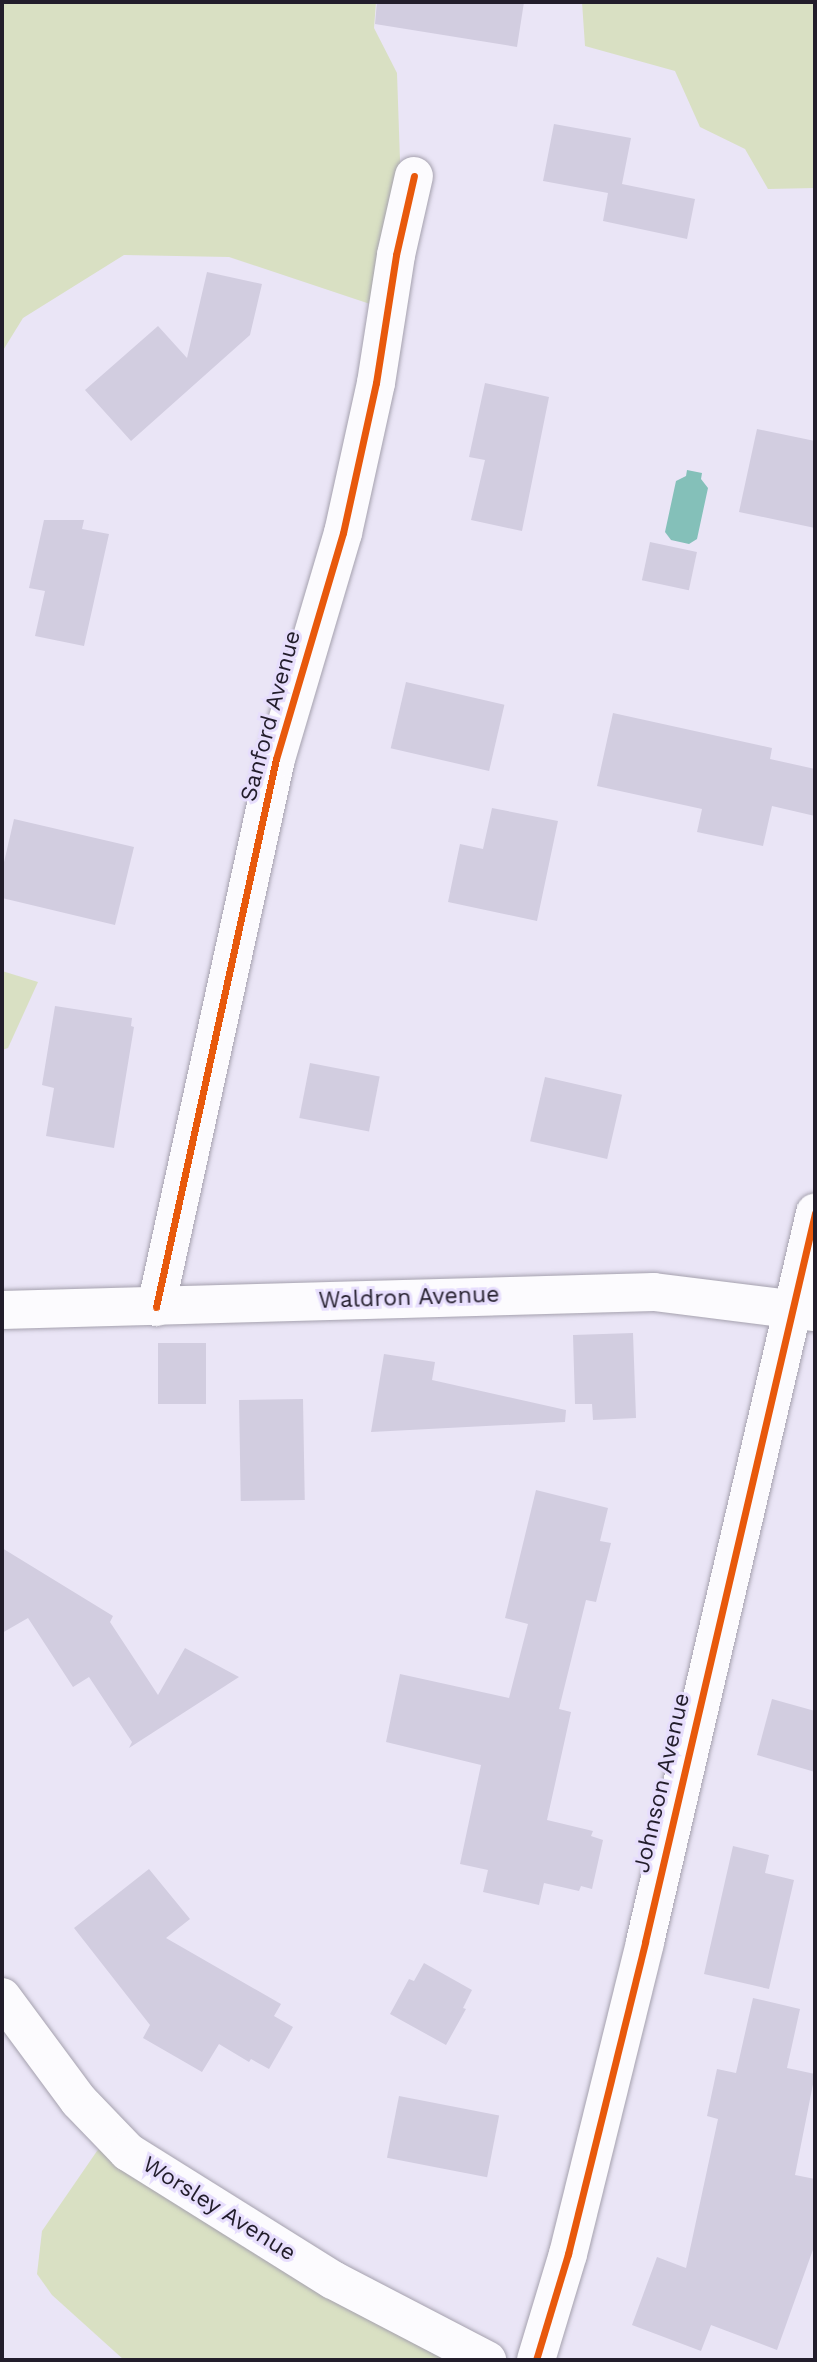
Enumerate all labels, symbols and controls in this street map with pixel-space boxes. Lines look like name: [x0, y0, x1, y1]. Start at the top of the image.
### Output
street label: Sanford Avenue: [235, 627, 307, 805]
street label: Waldron Avenue: [318, 1281, 500, 1315]
street label: Johnson Avenue: [628, 1690, 696, 1876]
street label: Worsley Avenue: [137, 2150, 301, 2268]

